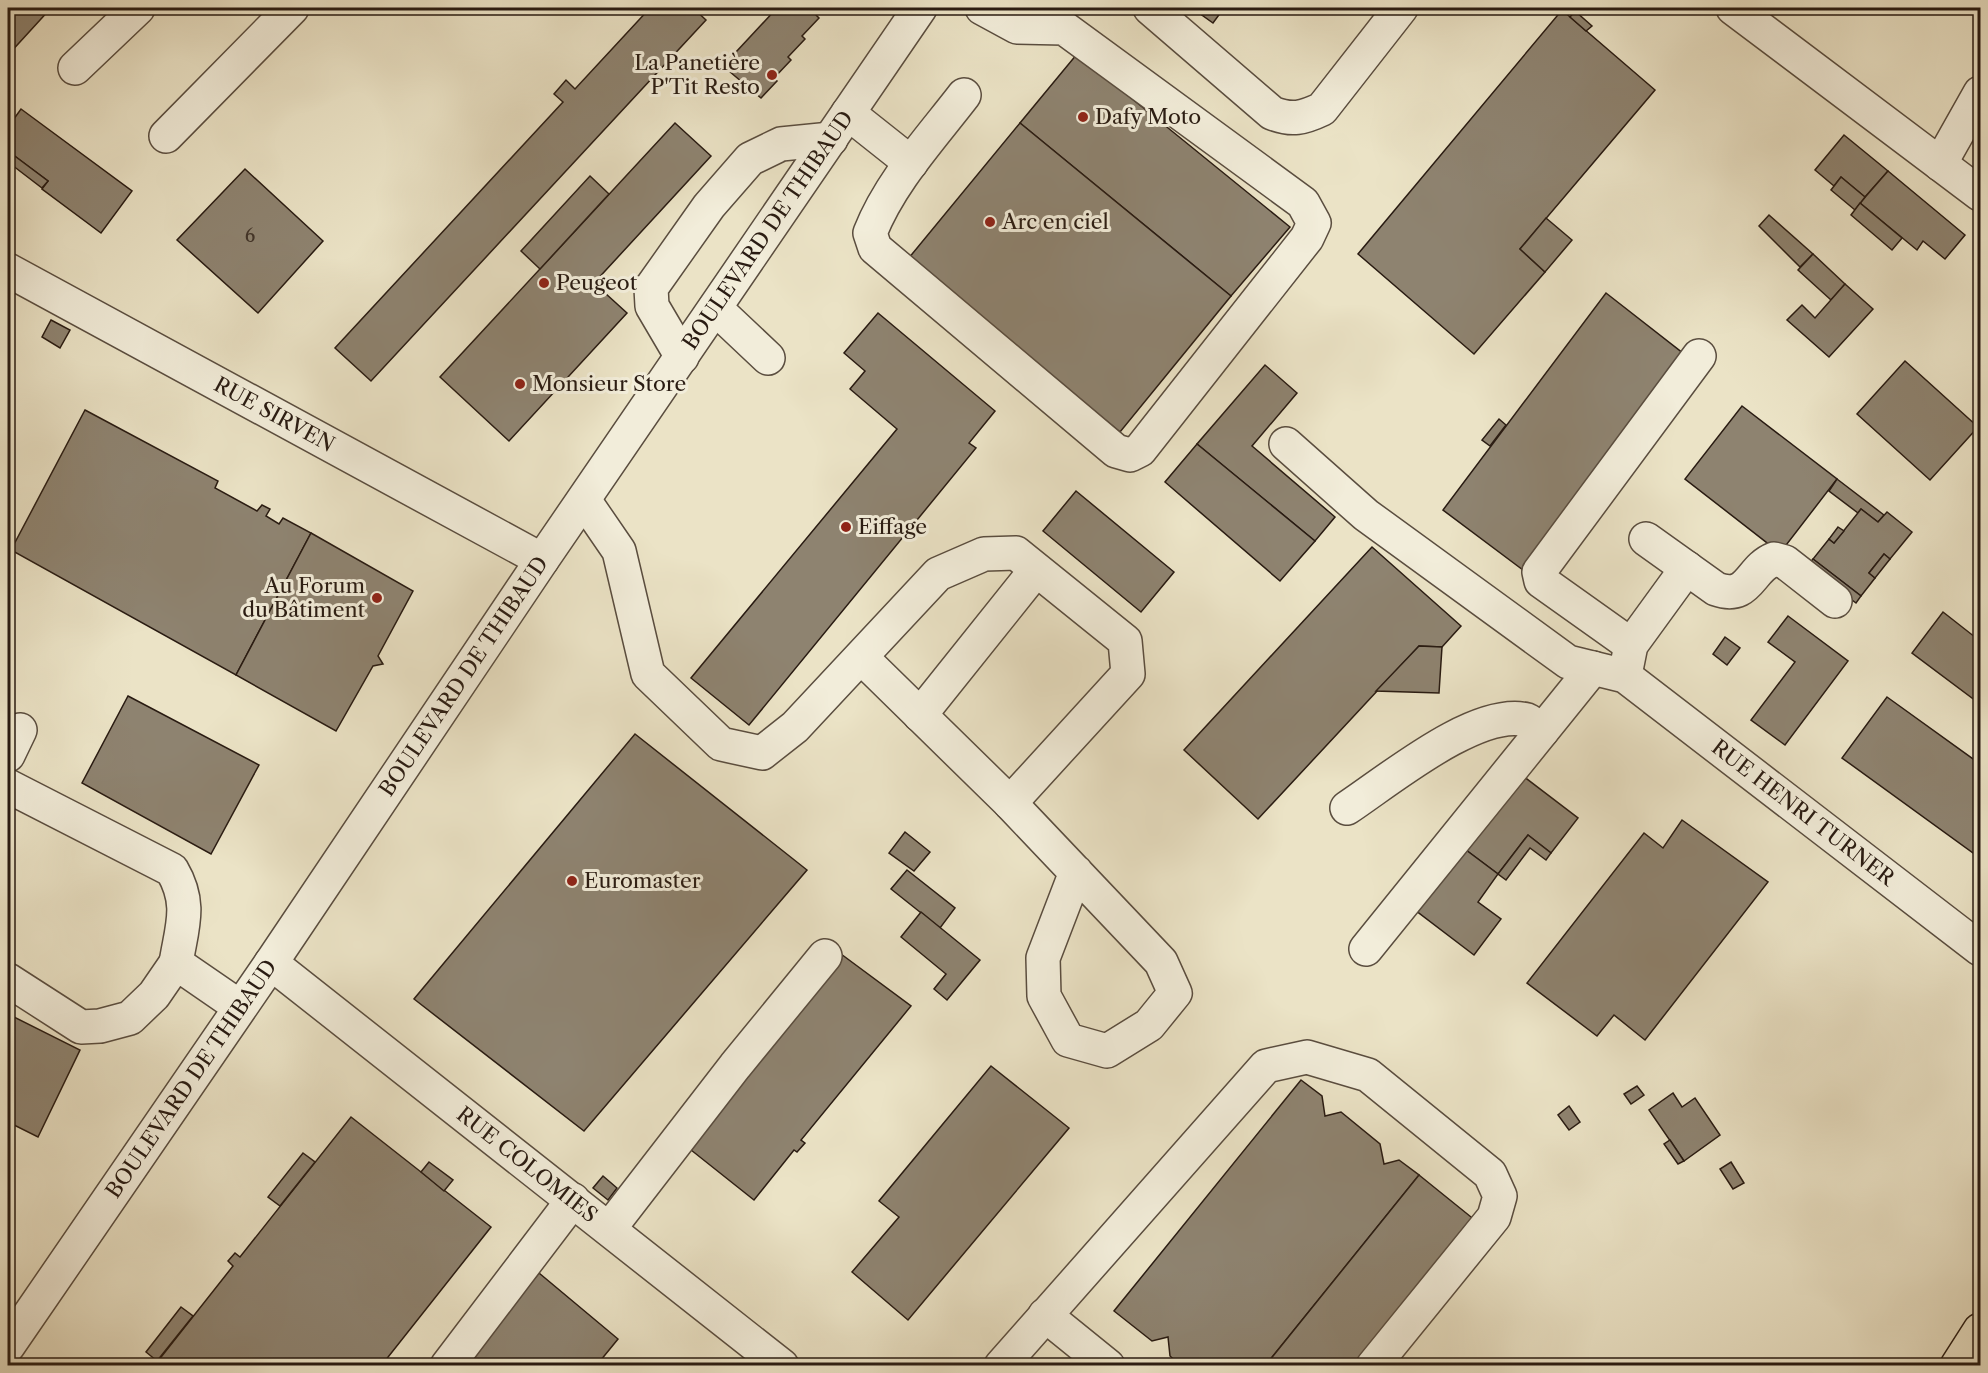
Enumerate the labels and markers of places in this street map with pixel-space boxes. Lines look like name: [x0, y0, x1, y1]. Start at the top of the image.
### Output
place label: La Panetière P'Tit Resto: [634, 50, 760, 99]
marker: La Panetière P'Tit Resto: [765, 68, 779, 82]
place label: Dafy Moto: [1095, 104, 1201, 129]
marker: Dafy Moto: [1076, 110, 1090, 124]
place label: Arc en ciel: [1001, 209, 1109, 234]
marker: Arc en ciel: [983, 215, 997, 229]
place label: Peugeot: [556, 270, 638, 295]
marker: Peugeot: [537, 276, 551, 290]
place label: Monsieur Store: [532, 371, 686, 396]
marker: Monsieur Store: [513, 377, 527, 391]
place label: Eiffage: [858, 514, 927, 539]
marker: Eiffage: [839, 520, 853, 534]
place label: Au Forum du Bâtiment: [242, 573, 366, 622]
marker: Au Forum du Bâtiment: [370, 591, 384, 605]
place label: Euromaster: [584, 868, 701, 893]
marker: Euromaster: [565, 874, 579, 888]

